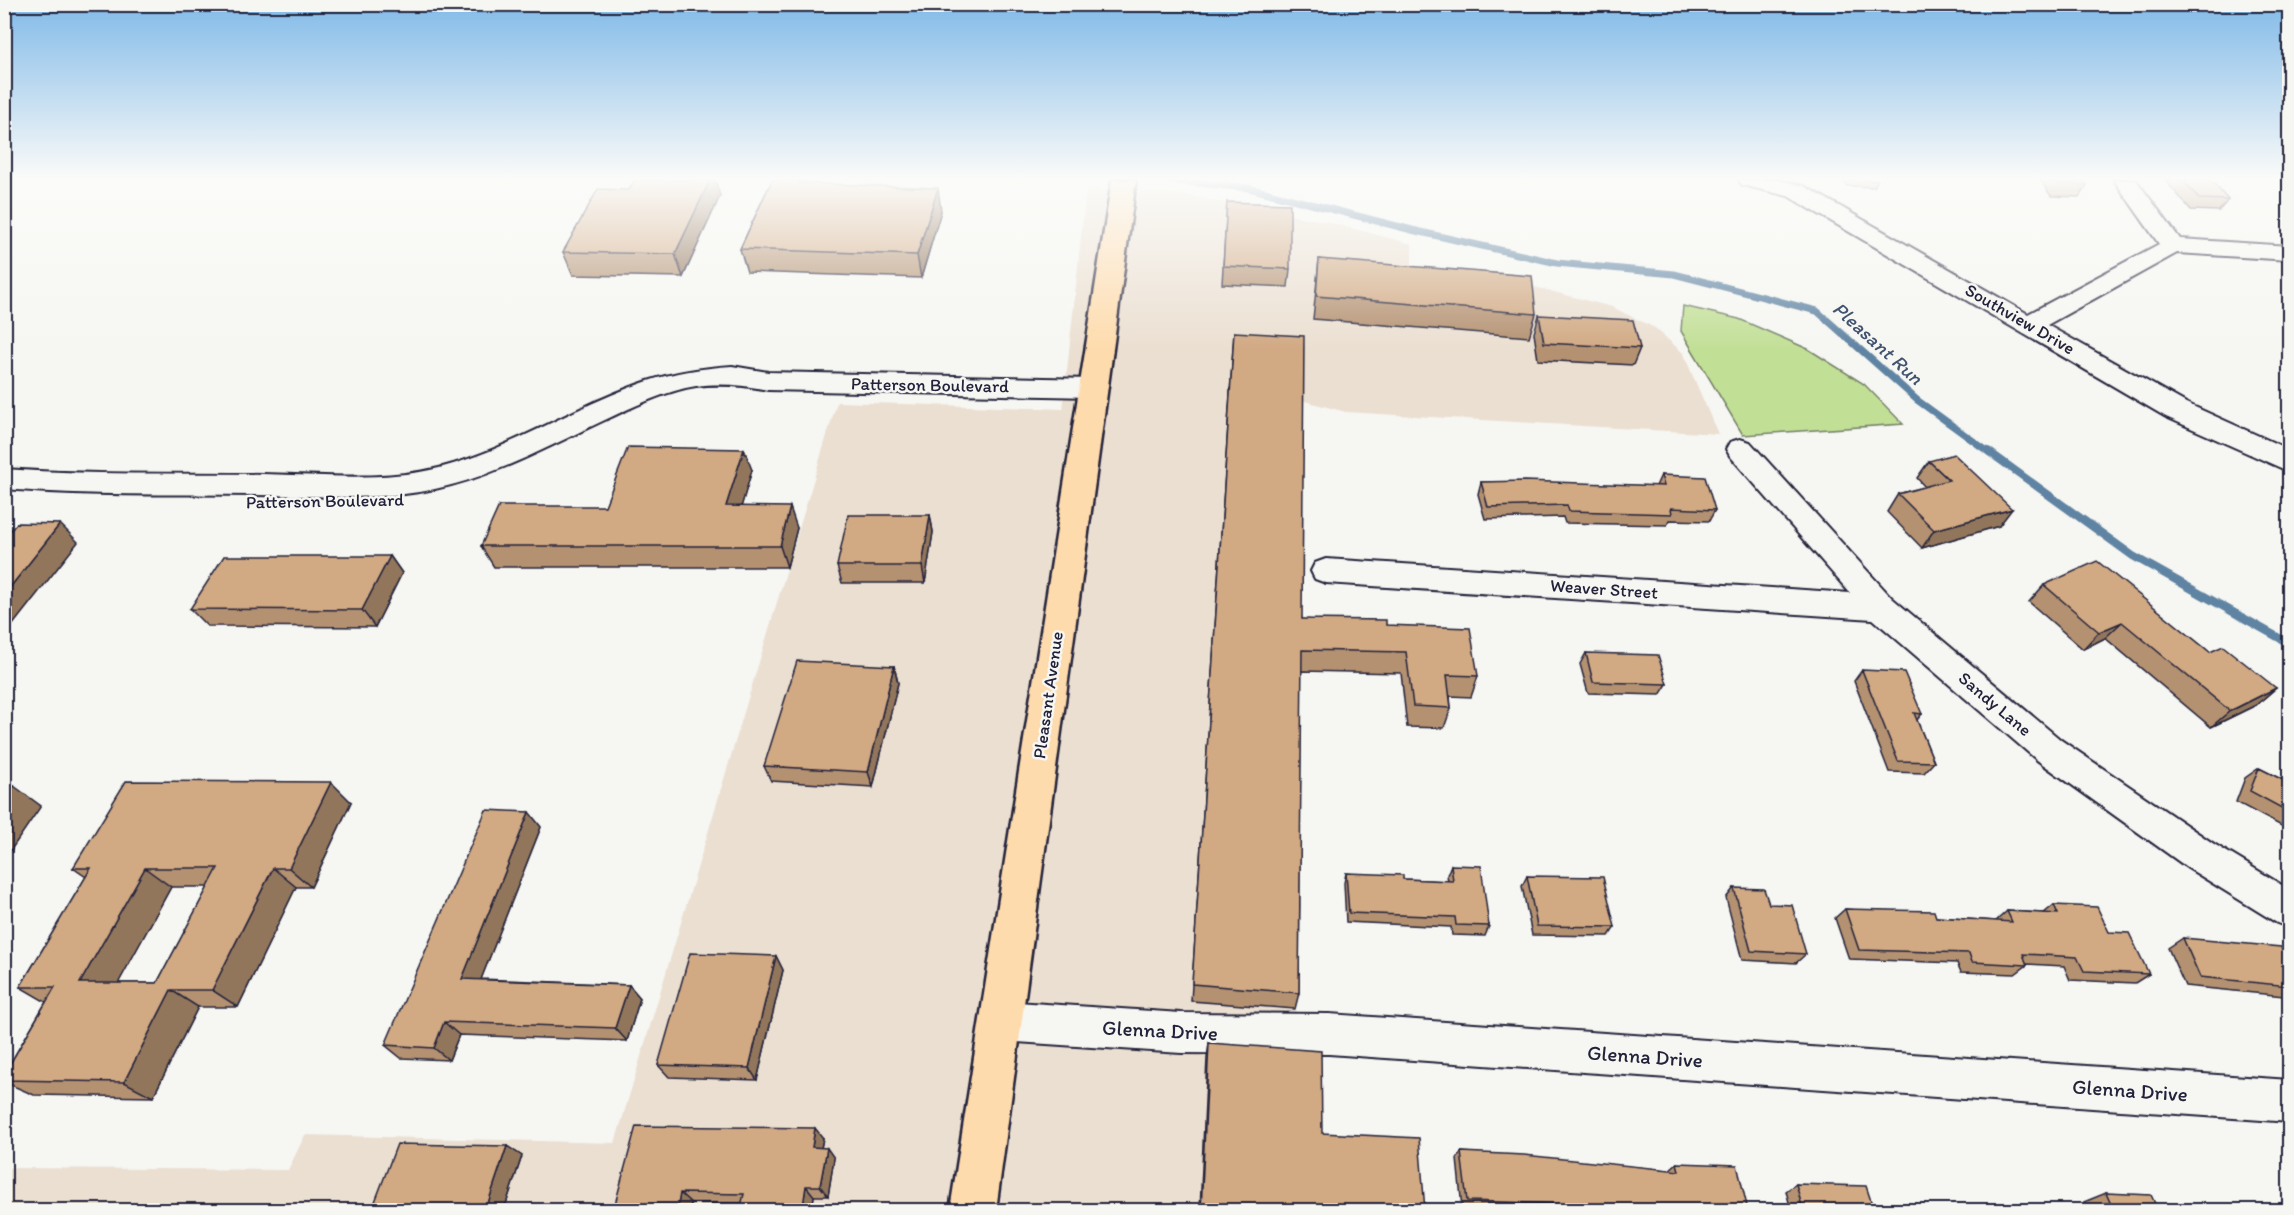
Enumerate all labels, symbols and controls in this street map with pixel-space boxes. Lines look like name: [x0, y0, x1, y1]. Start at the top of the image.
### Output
street label: Southview Drive: [1961, 279, 2079, 359]
water label: Pleasant Run: [1828, 296, 1928, 390]
street label: Patterson Boulevard: [851, 373, 1009, 397]
street label: Patterson Boulevard: [246, 489, 404, 513]
street label: Weaver Street: [1549, 574, 1659, 604]
street label: Pleasant Avenue: [1028, 630, 1068, 760]
street label: Sandy Lane: [1954, 667, 2036, 741]
street label: Glenna Drive: [1101, 1014, 1219, 1046]
street label: Glenna Drive: [1586, 1039, 1704, 1073]
street label: Glenna Drive: [2071, 1073, 2189, 1107]

